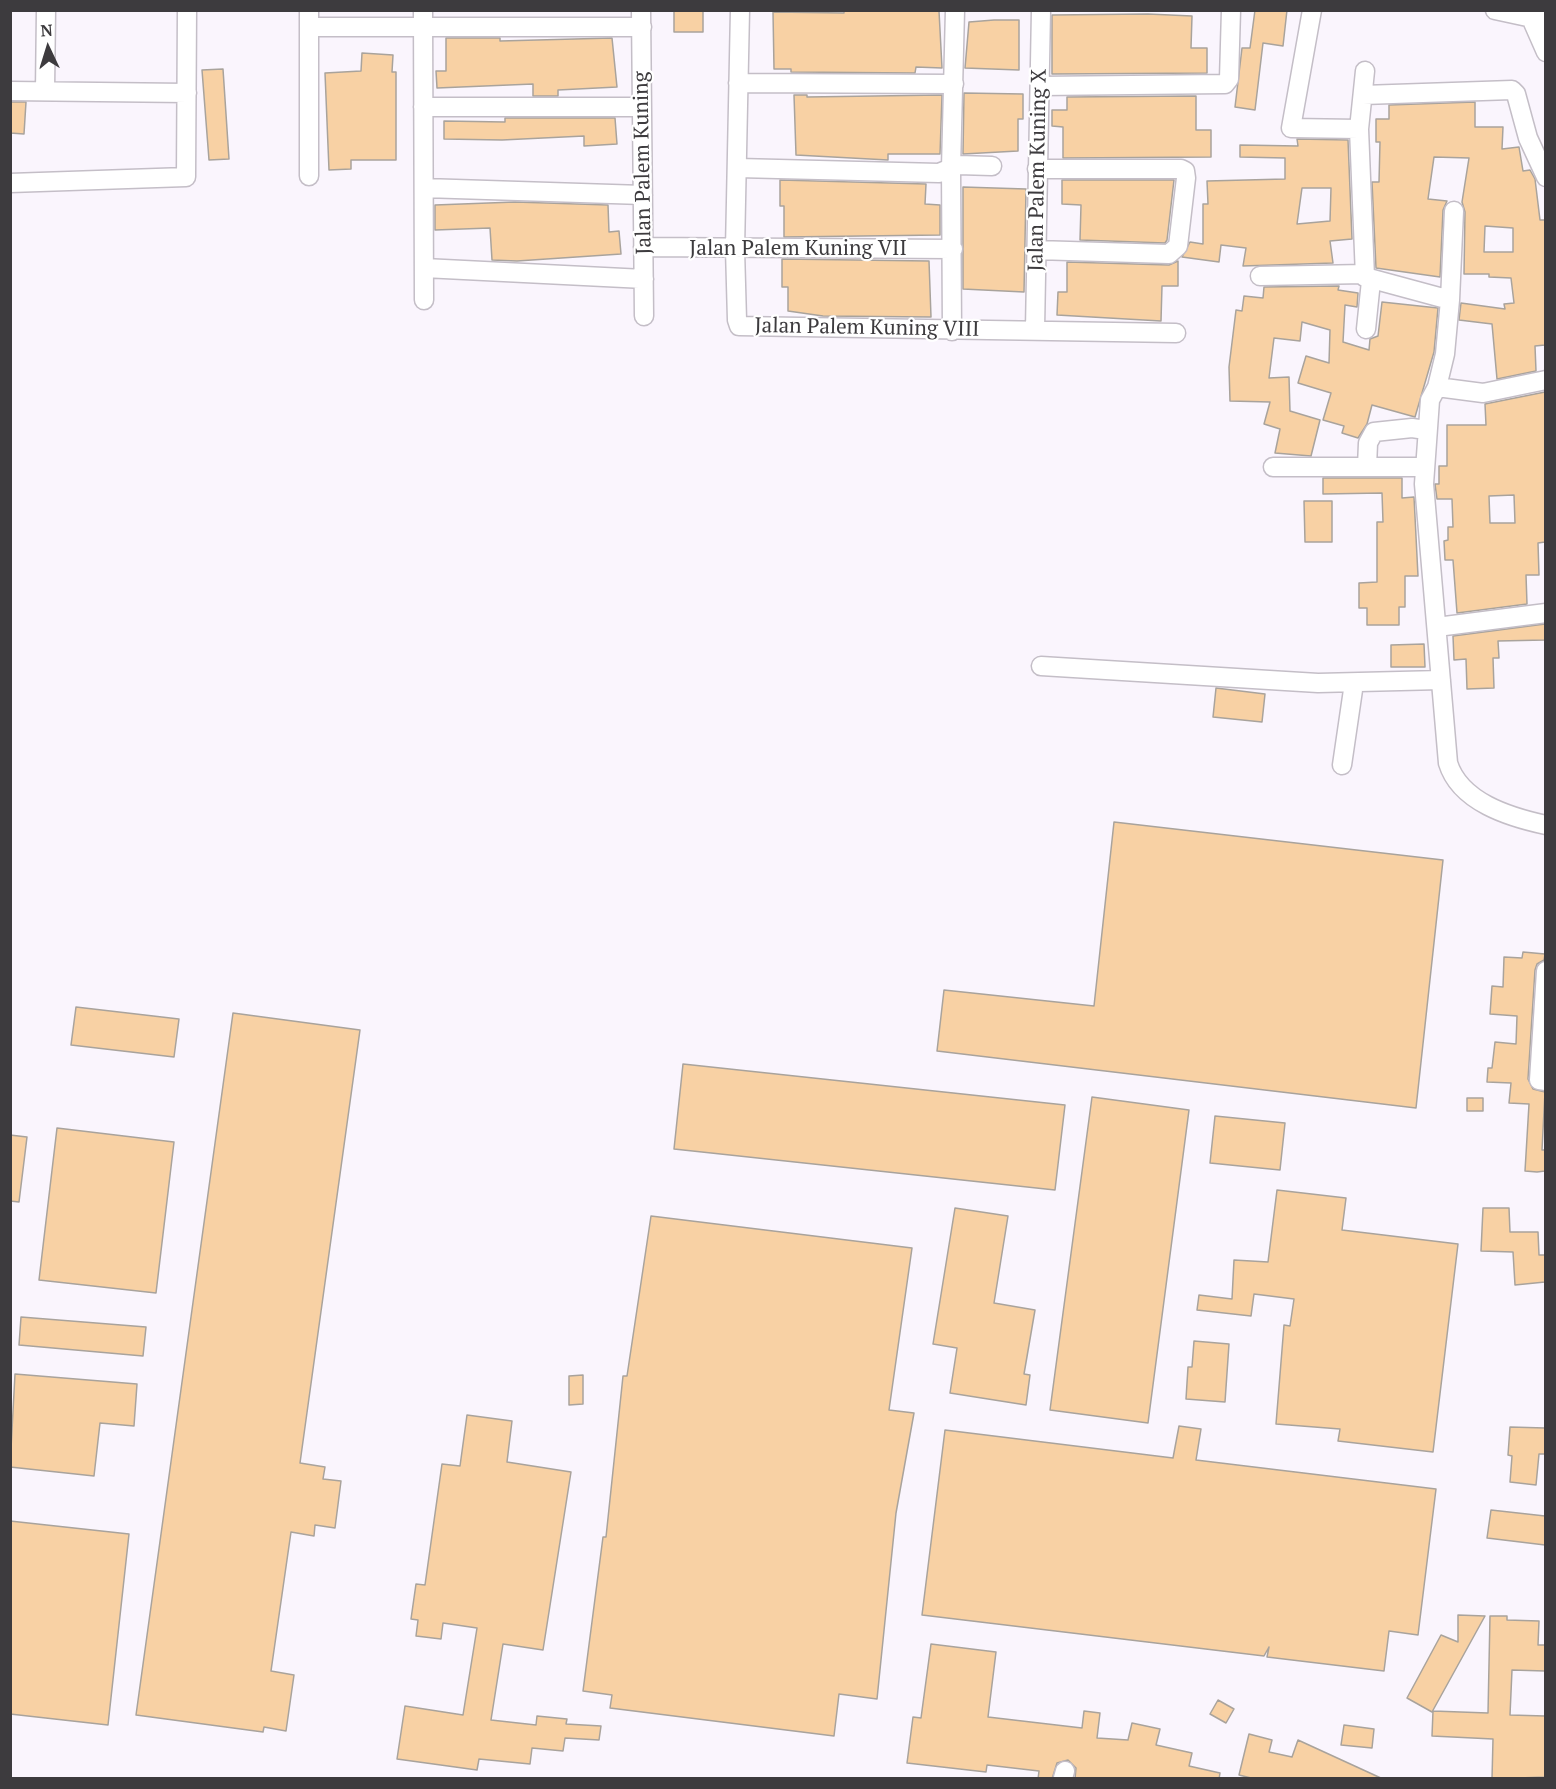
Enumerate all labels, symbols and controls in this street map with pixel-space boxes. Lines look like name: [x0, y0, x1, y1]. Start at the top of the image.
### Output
north arrow: [18, 18, 78, 78]
text: N: [40, 19, 54, 41]
street label: Jalan Palem Kuning X: [1024, 69, 1052, 271]
street label: Jalan Palem Kuning: [629, 71, 657, 255]
street label: Jalan Palem Kuning VII: [689, 236, 907, 262]
street label: Jalan Palem Kuning VIII: [754, 313, 980, 343]

